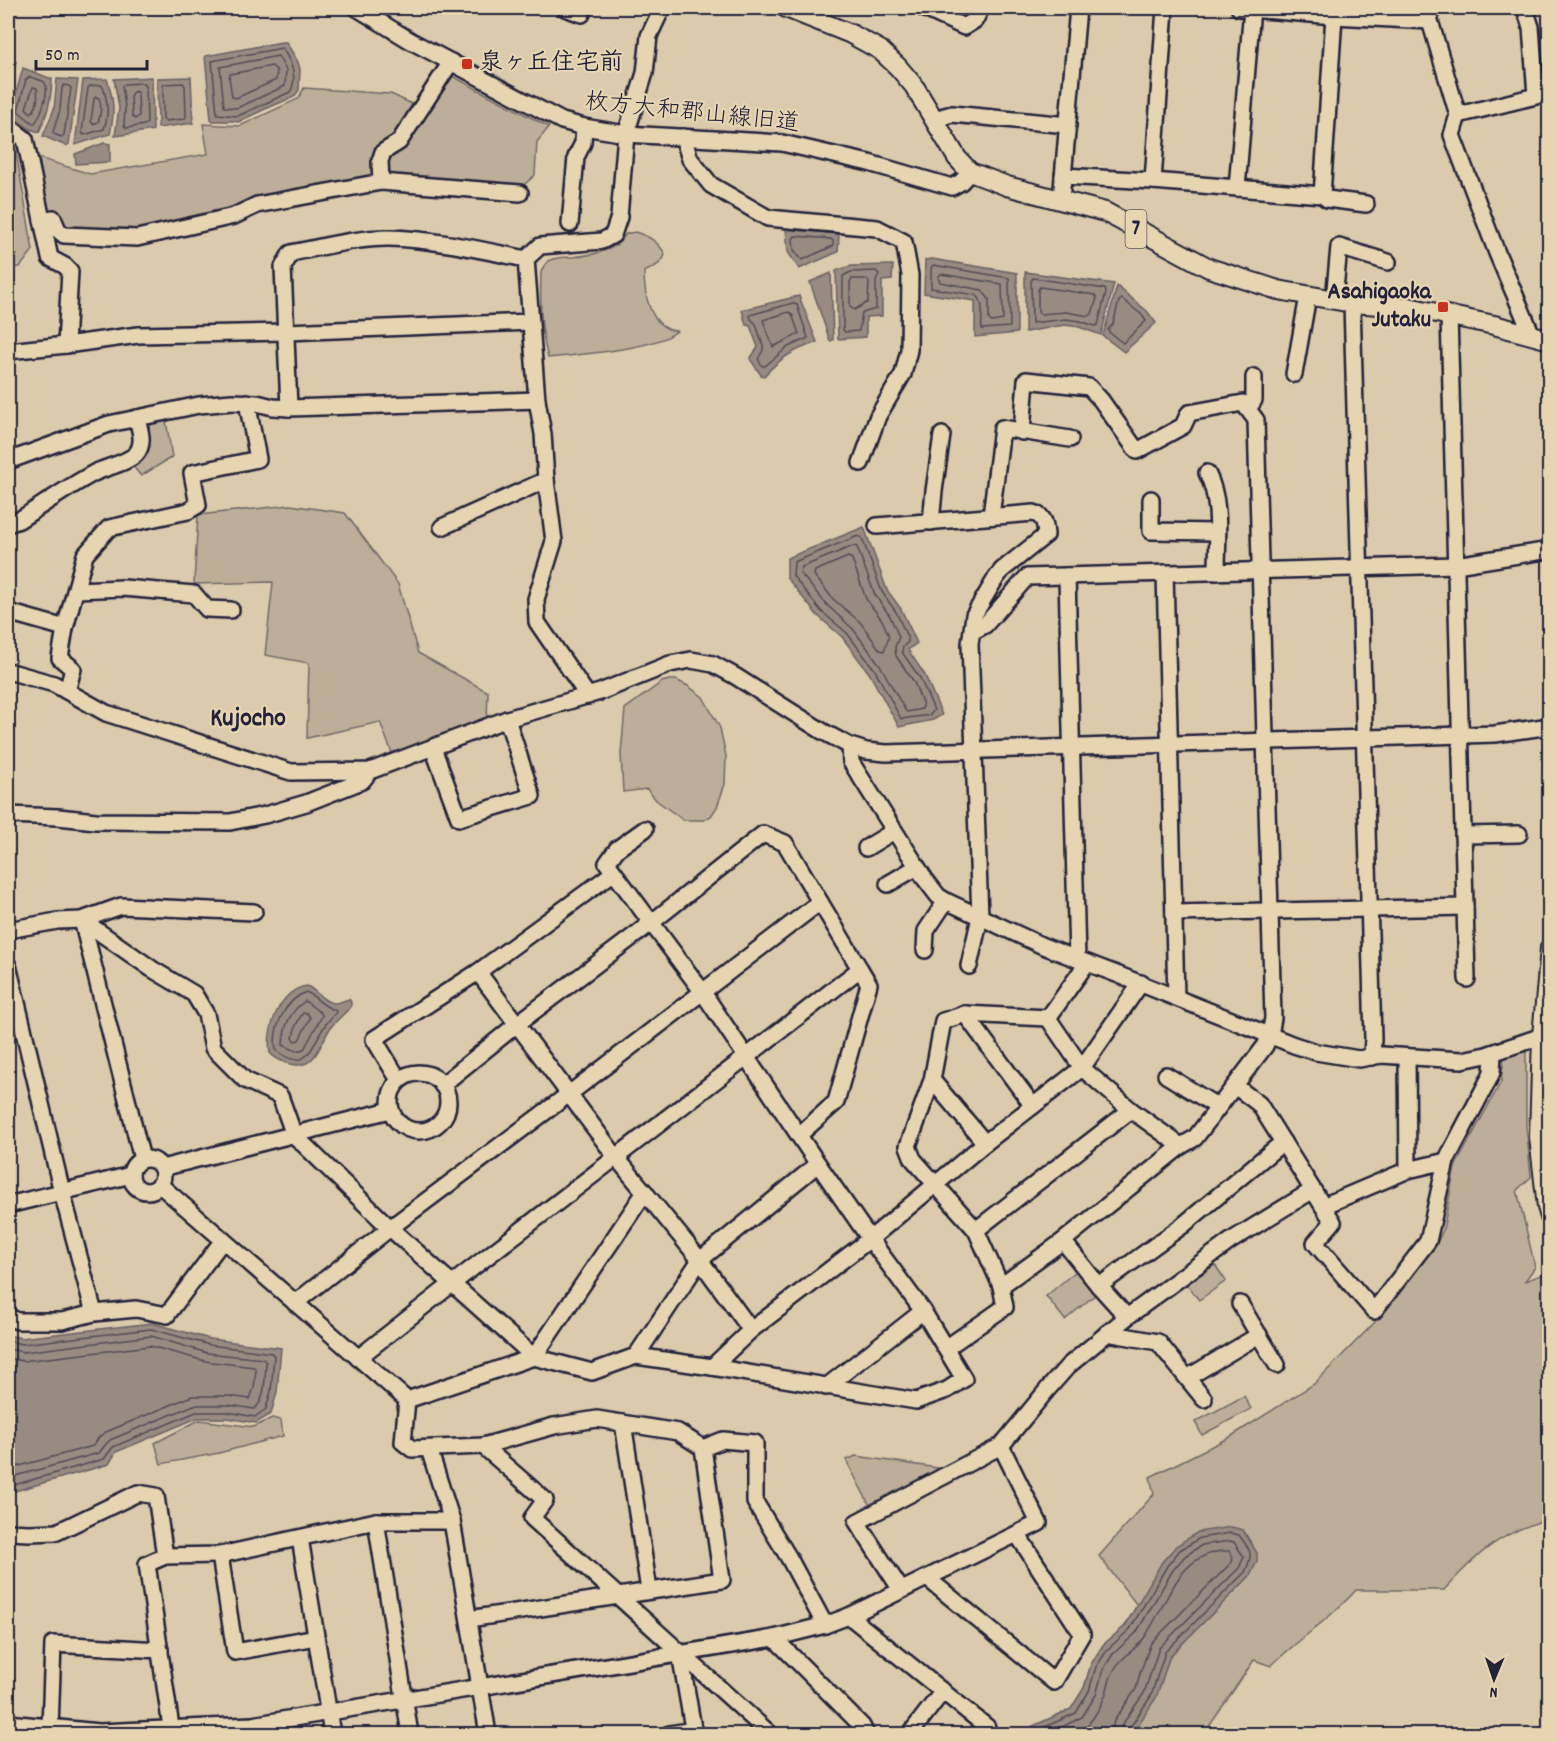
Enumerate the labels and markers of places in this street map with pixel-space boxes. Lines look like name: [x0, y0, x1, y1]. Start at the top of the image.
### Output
place label: 泉ヶ丘住宅前: [479, 47, 623, 81]
marker: 泉ヶ丘住宅前: [460, 57, 474, 71]
place label: Asahigaoka Jutaku: [1328, 276, 1432, 338]
marker: Asahigaoka Jutaku: [1436, 300, 1450, 314]

